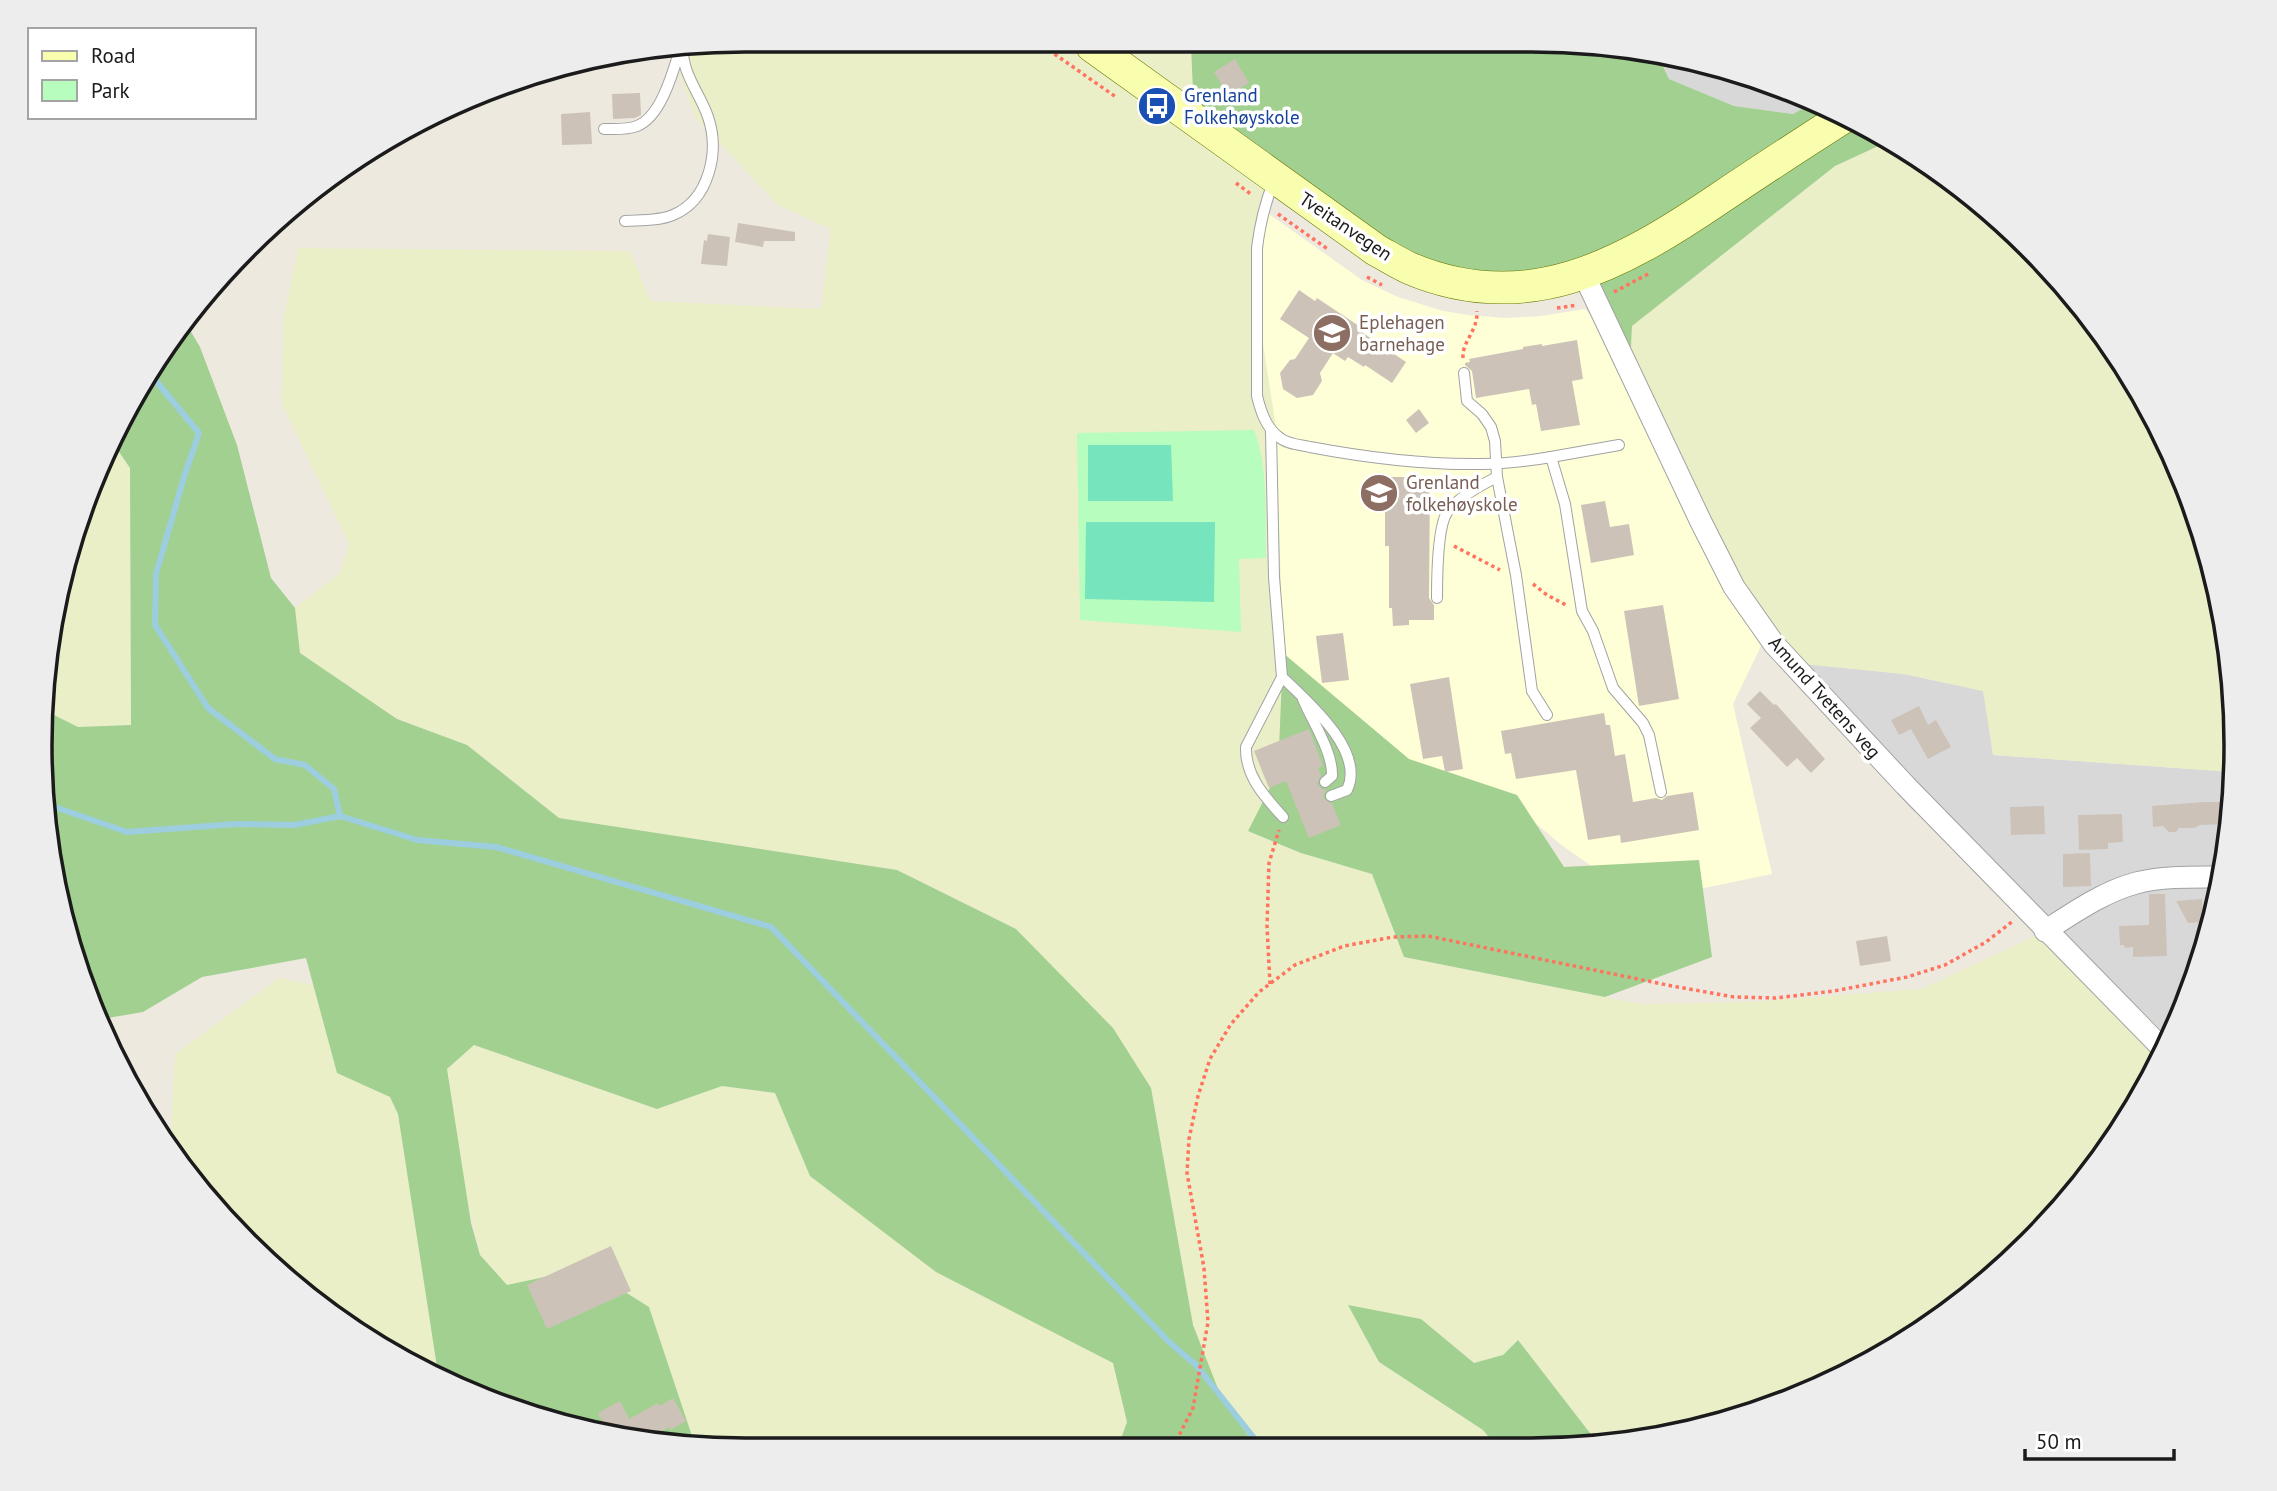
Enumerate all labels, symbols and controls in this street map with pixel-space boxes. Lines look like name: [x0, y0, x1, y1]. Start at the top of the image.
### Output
legend: [28, 28, 256, 119]
text: Road: [91, 42, 135, 69]
text: Park: [91, 77, 130, 104]
place label: Grenland Folkehøyskole: [1184, 83, 1300, 129]
bus stop icon: Grenland Folkehøyskole: [1136, 85, 1178, 127]
street label: Tveitanvegen: [1295, 186, 1397, 266]
place label: Eplehagen barnehage: [1359, 310, 1445, 356]
school or university icon: Eplehagen barnehage: [1311, 312, 1353, 354]
place label: Grenland folkehøyskole: [1406, 470, 1518, 516]
school or university icon: Grenland folkehøyskole: [1358, 472, 1400, 514]
street label: Amund Tvetens veg: [1764, 631, 1886, 763]
scale bar: [2025, 1418, 2174, 1462]
text: 50 m: [2036, 1428, 2082, 1455]

